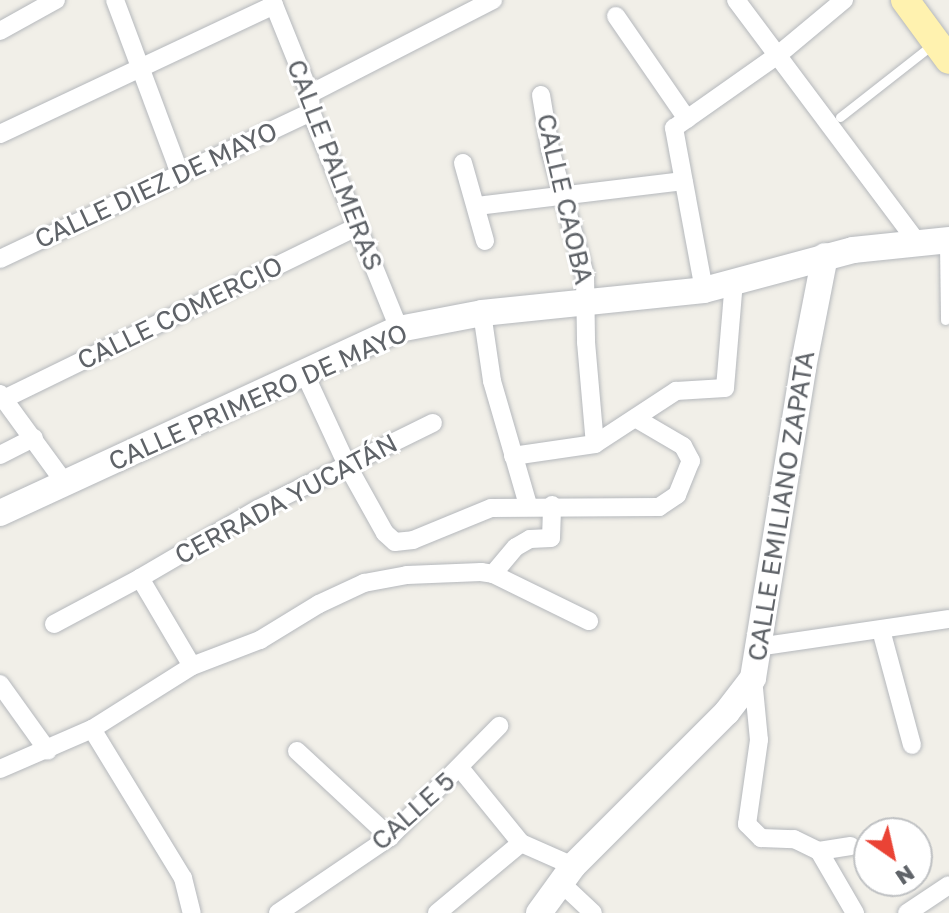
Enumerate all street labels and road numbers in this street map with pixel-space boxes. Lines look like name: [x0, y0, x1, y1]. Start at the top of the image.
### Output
street label: CALLE PALMERAS: [280, 55, 390, 275]
street label: CALLE CAOBA: [530, 111, 600, 287]
street label: CALLE DIEZ DE MAYO: [30, 115, 282, 255]
street label: CALLE COMERCIO: [72, 250, 288, 376]
street label: CALLE PRIMERO DE MAYO: [104, 317, 412, 477]
street label: CALLE EMILIANO ZAPATA: [741, 349, 821, 663]
street label: CERRADA YUCATÁN: [170, 427, 402, 571]
street label: CALLE 5: [365, 765, 461, 857]

